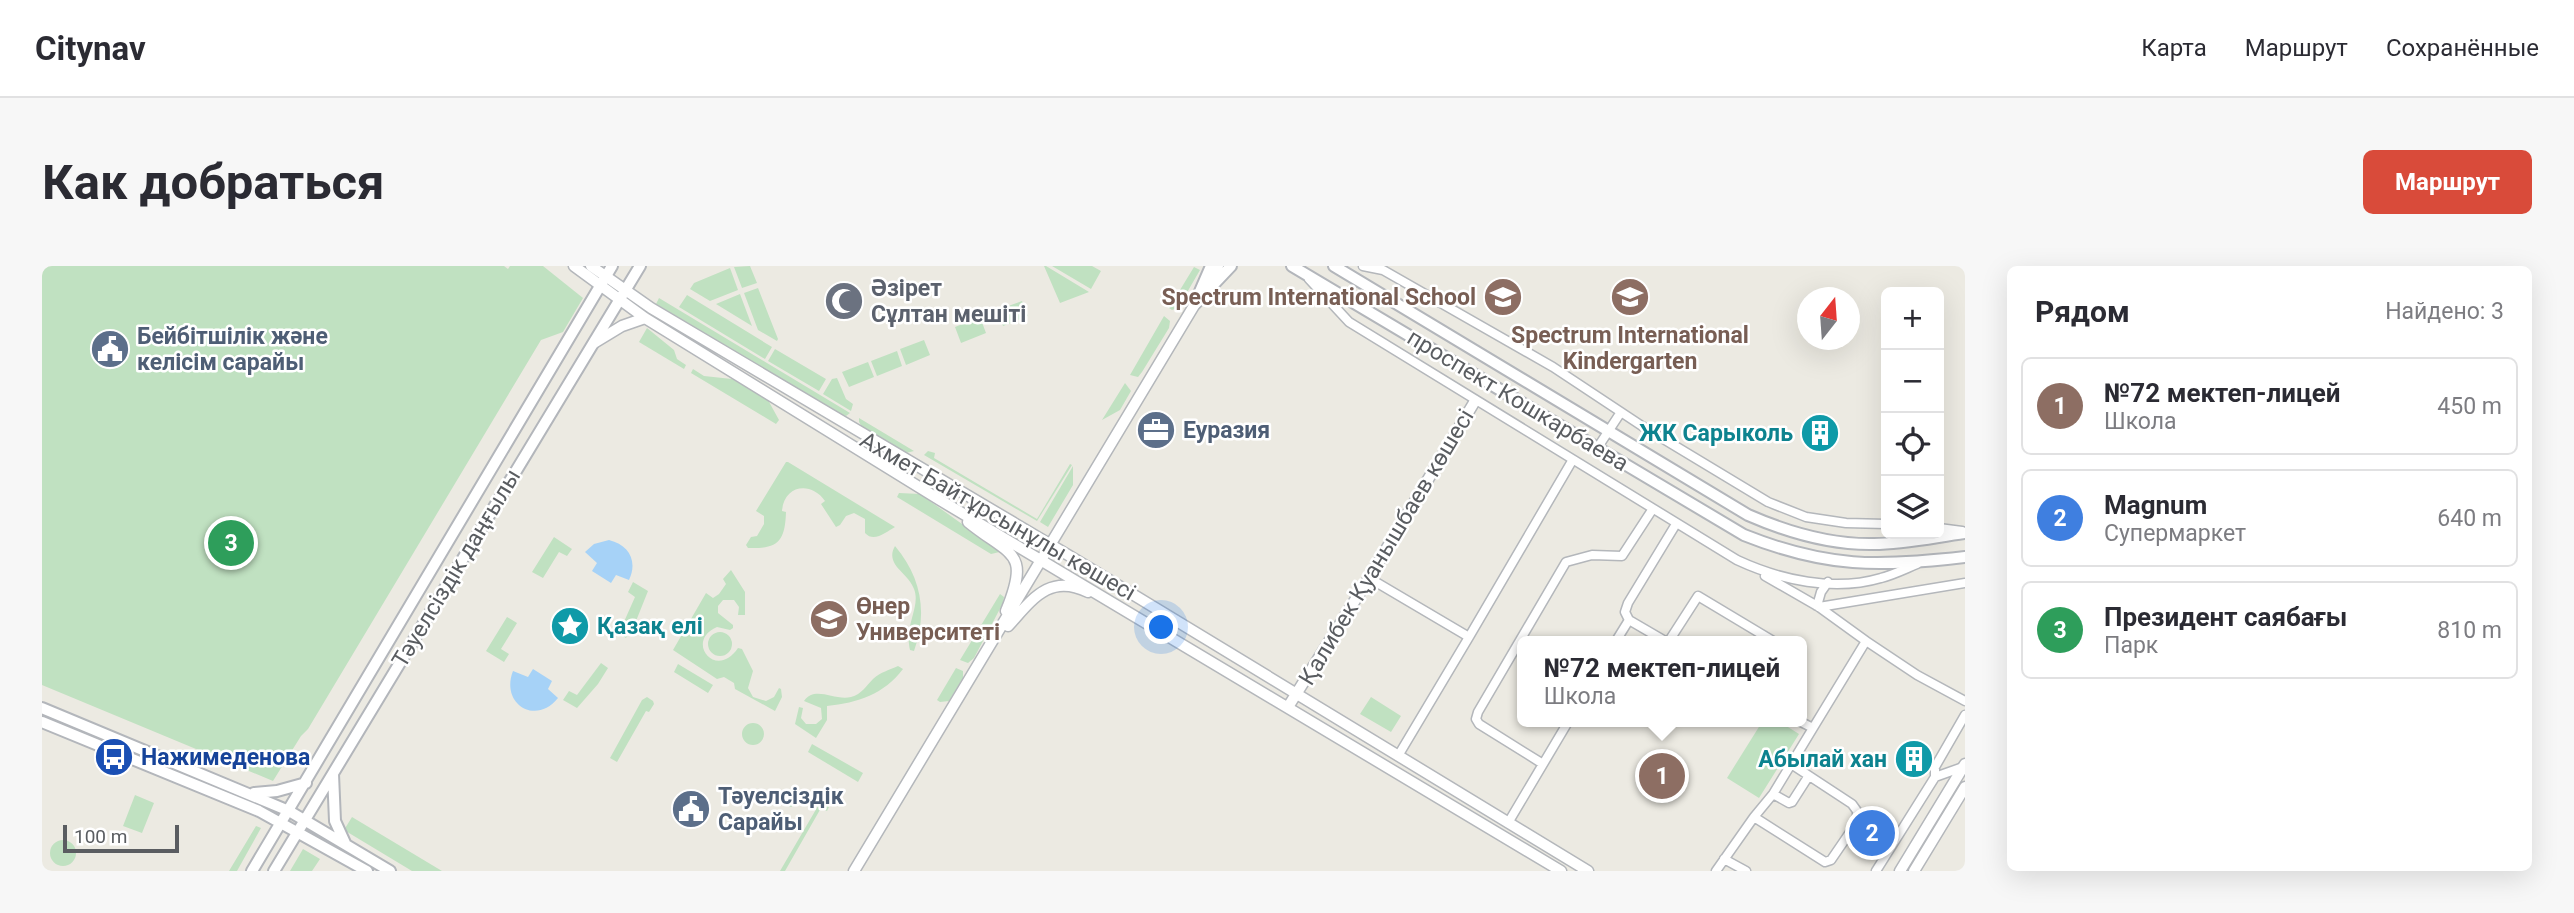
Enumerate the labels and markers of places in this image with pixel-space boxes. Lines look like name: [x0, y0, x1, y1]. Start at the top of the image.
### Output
place label: Әзірет Сұлтан мешіті: [871, 275, 1026, 328]
school or university icon: Spectrum International School: [1482, 276, 1524, 318]
school or university icon: Spectrum International Kindergarten: [1609, 276, 1651, 318]
mosque icon: Әзірет Сұлтан мешіті: [823, 280, 865, 322]
place label: Spectrum International School: [1161, 284, 1476, 311]
place label: Spectrum International Kindergarten: [1511, 322, 1749, 375]
place label: Бейбітшілік және келісім сарайы: [137, 323, 328, 376]
public building icon: Бейбітшілік және келісім сарайы: [89, 328, 131, 370]
office icon: Еуразия: [1135, 409, 1177, 451]
building icon: ЖК Сарыколь: [1799, 412, 1841, 454]
place label: Еуразия: [1183, 417, 1270, 444]
place label: ЖК Сарыколь: [1639, 420, 1793, 447]
pin: 3: [208, 517, 254, 569]
place label: Өнер Университеті: [856, 593, 1000, 646]
school or university icon: Өнер Университеті: [808, 598, 850, 640]
place icon: Қазақ елі: [549, 605, 591, 647]
place label: Қазақ елі: [597, 613, 703, 640]
bus stop icon: Нажимеденова: [93, 736, 135, 778]
building icon: Абылай хан: [1893, 738, 1935, 780]
place label: Нажимеденова: [141, 744, 310, 771]
place label: Абылай хан: [1758, 746, 1887, 773]
pin: 1: [1639, 750, 1685, 802]
place label: Тәуелсіздік Сарайы: [718, 783, 844, 836]
public building icon: Тәуелсіздік Сарайы: [670, 788, 712, 830]
pin: 2: [1849, 807, 1895, 859]

